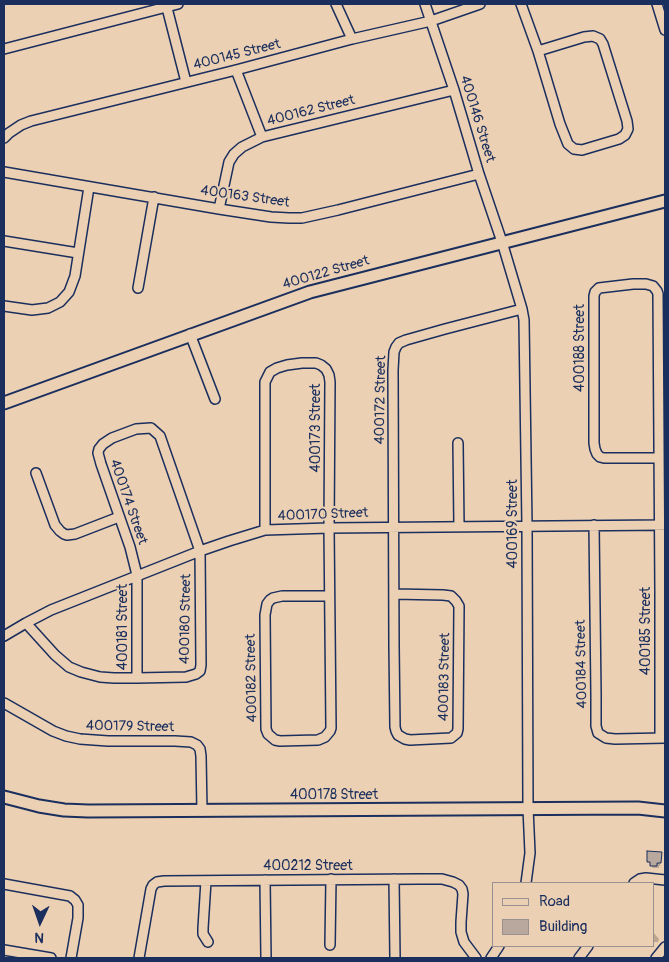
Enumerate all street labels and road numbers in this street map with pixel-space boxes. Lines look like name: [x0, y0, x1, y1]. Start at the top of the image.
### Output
street label: 400145 Street: [192, 36, 282, 74]
street label: 400146 Street: [456, 74, 498, 164]
street label: 400162 Street: [265, 92, 357, 130]
street label: 400163 Street: [199, 182, 291, 212]
street label: 400122 Street: [281, 253, 371, 293]
street label: 400188 Street: [572, 304, 588, 392]
street label: 400172 Street: [372, 355, 390, 445]
street label: 400173 Street: [308, 384, 324, 472]
street label: 400174 Street: [106, 457, 150, 547]
street label: 400169 Street: [505, 479, 521, 569]
street label: 400170 Street: [277, 505, 369, 525]
street label: 400180 Street: [177, 574, 195, 664]
street label: 400181 Street: [115, 584, 131, 670]
street label: 400185 Street: [638, 587, 654, 675]
street label: 400184 Street: [573, 619, 591, 709]
street label: 400183 Street: [436, 633, 454, 721]
street label: 400182 Street: [243, 634, 261, 722]
street label: 400179 Street: [86, 718, 174, 736]
street label: 400178 Street: [290, 787, 378, 803]
street label: 400212 Street: [263, 858, 353, 874]

